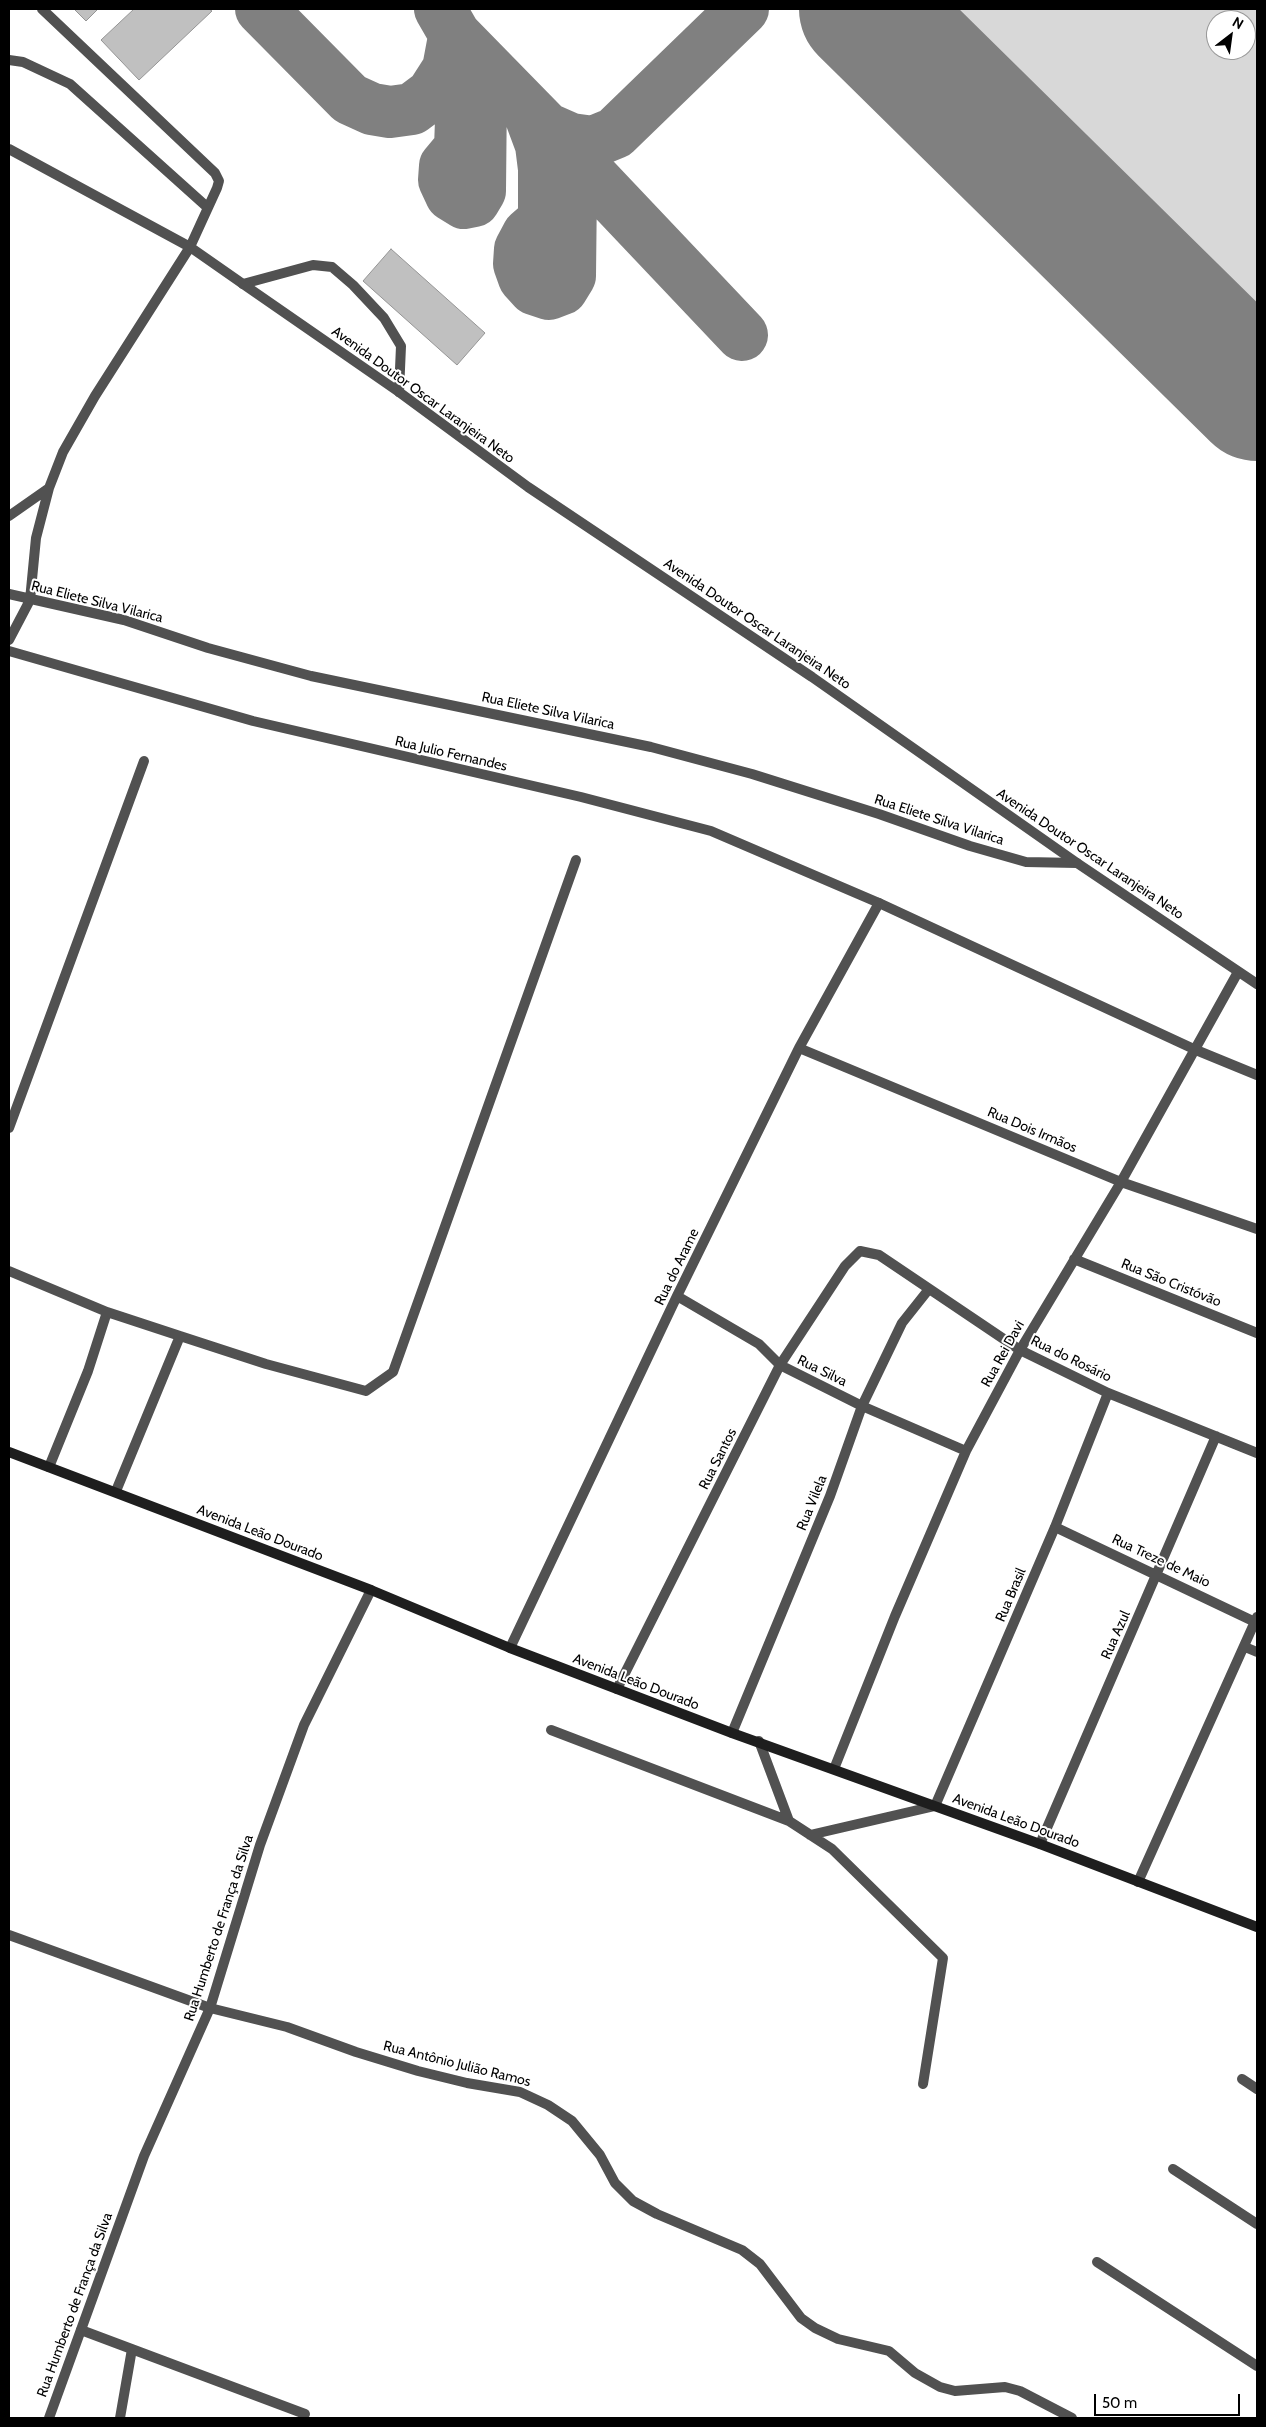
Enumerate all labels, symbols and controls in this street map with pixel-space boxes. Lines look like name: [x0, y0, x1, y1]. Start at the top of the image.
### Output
north arrow: [1206, 10, 1256, 60]
text: N: [1229, 13, 1247, 33]
street label: Avenida Doutor Oscar Laranjeira Neto: [328, 323, 518, 467]
street label: Avenida Doutor Oscar Laranjeira Neto: [660, 555, 854, 693]
street label: Rua Eliete Silva Vilarica: [29, 577, 165, 627]
street label: Rua Eliete Silva Vilarica: [480, 689, 616, 733]
street label: Rua Julio Fernandes: [393, 733, 509, 775]
street label: Avenida Doutor Oscar Laranjeira Neto: [993, 785, 1187, 923]
street label: Rua Eliete Silva Vilarica: [872, 791, 1006, 849]
street label: Rua Dois Irmãos: [985, 1104, 1079, 1156]
street label: Rua do Arame: [651, 1226, 703, 1308]
street label: Rua São Cristóvão: [1119, 1255, 1223, 1311]
street label: Rua Rei Davi: [978, 1318, 1028, 1390]
street label: Rua do Rosário: [1028, 1332, 1114, 1386]
street label: Rua Silva: [794, 1352, 850, 1390]
street label: Rua Santos: [695, 1426, 741, 1492]
street label: Rua Vilela: [793, 1473, 831, 1533]
street label: Avenida Leão Dourado: [195, 1501, 325, 1565]
street label: Rua Treze de Maio: [1109, 1531, 1213, 1591]
street label: Rua Brasil: [992, 1566, 1030, 1624]
street label: Rua Azul: [1098, 1608, 1134, 1662]
street label: Avenida Leão Dourado: [571, 1650, 701, 1714]
street label: Avenida Leão Dourado: [950, 1790, 1082, 1852]
street label: Rua Humberto de França da Silva: [181, 1833, 257, 2023]
street label: Rua Antônio Julião Ramos: [382, 2038, 532, 2090]
street label: Rua Humberto de França da Silva: [34, 2211, 116, 2399]
scale bar: [1096, 2384, 1242, 2416]
text: 50 m: [1102, 2394, 1137, 2412]

